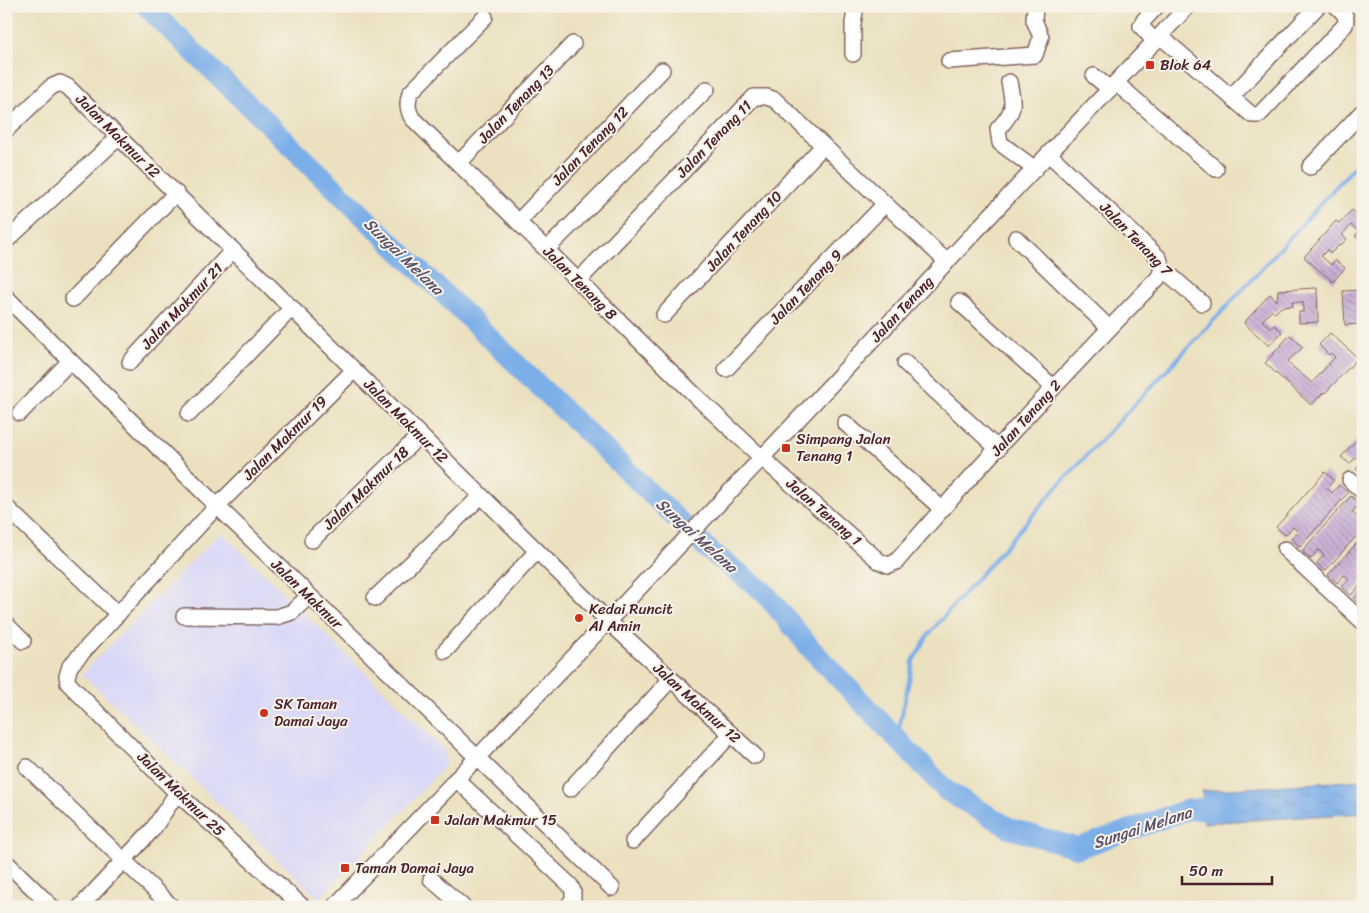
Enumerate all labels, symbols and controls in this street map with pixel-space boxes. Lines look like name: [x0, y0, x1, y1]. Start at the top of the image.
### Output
place label: Blok 64: [1160, 52, 1211, 78]
street label: Jalan Tenang 13: [470, 58, 561, 150]
marker: Blok 64: [1144, 59, 1156, 71]
street label: Jalan Makmur 12: [69, 87, 167, 185]
street label: Jalan Tenang 11: [669, 94, 758, 185]
street label: Jalan Tenang 12: [544, 100, 635, 193]
street label: Jalan Tenang 10: [699, 184, 789, 278]
street label: Jalan Tenang 7: [1093, 195, 1180, 284]
water label: Sungai Melana: [357, 210, 452, 304]
street label: Jalan Tenang 8: [536, 239, 623, 326]
street label: Jalan Tenang 9: [762, 243, 849, 332]
street label: Jalan Makmur 21: [134, 256, 229, 356]
street label: Jalan Tenang: [863, 269, 940, 349]
street label: Jalan Makmur 12: [357, 372, 455, 470]
street label: Jalan Tenang 2: [984, 373, 1068, 463]
street label: Jalan Makmur 19: [236, 389, 334, 487]
place label: Simpang Jalan Tenang 1: [796, 426, 891, 469]
street label: Jalan Makmur 18: [316, 440, 415, 537]
marker: Simpang Jalan Tenang 1: [780, 442, 792, 454]
street label: Jalan Tenang 1: [779, 471, 868, 553]
water label: Sungai Melana: [649, 490, 746, 582]
street label: Jalan Makmur: [264, 552, 350, 636]
place label: Kedai Runcit Al Amin: [588, 596, 673, 639]
marker: Kedai Runcit Al Amin: [573, 612, 585, 624]
street label: Jalan Makmur 12: [646, 655, 747, 750]
place label: SK Taman Damai Jaya: [274, 691, 348, 734]
marker: SK Taman Damai Jaya: [258, 707, 270, 719]
street label: Jalan Makmur 25: [130, 744, 231, 843]
water label: Sungai Melana: [1089, 797, 1197, 857]
place label: Jalan Makmur 15: [444, 807, 557, 833]
marker: Jalan Makmur 15: [429, 814, 441, 826]
scale bar: [1182, 853, 1272, 885]
place label: Taman Damai Jaya: [355, 855, 474, 881]
text: 50 m: [1189, 858, 1224, 884]
marker: Taman Damai Jaya: [339, 862, 351, 874]

